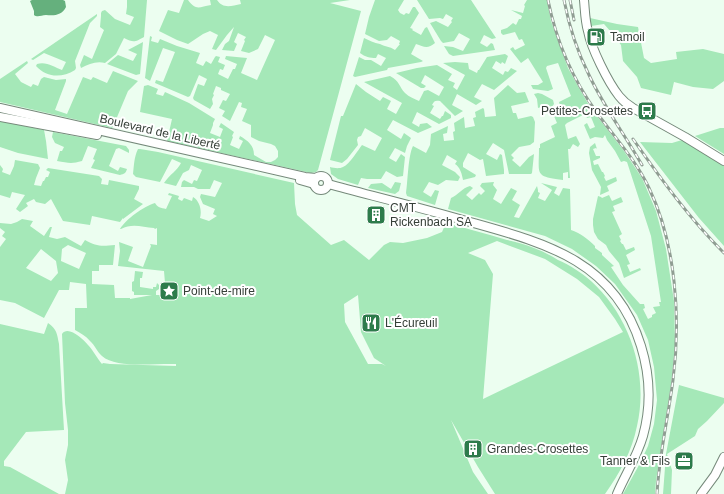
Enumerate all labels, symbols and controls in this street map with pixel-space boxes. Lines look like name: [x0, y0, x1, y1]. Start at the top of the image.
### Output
fuel station icon: Tamoil: [585, 26, 607, 48]
place label: Tamoil: [610, 30, 645, 44]
bus stop icon: Petites-Crosettes: [636, 100, 658, 122]
place label: Petites-Crosettes: [541, 104, 633, 118]
street label: Boulevard de la Liberté: [98, 111, 222, 153]
place label: CMT Rickenbach SA: [390, 201, 472, 229]
building icon: CMT Rickenbach SA: [365, 204, 387, 226]
place icon: Point-de-mire: [158, 280, 180, 302]
place label: Point-de-mire: [183, 284, 255, 298]
restaurant icon: L'Écureuil: [360, 312, 382, 334]
place label: L'Écureuil: [385, 315, 437, 330]
building icon: Grandes-Crosettes: [462, 438, 484, 460]
place label: Grandes-Crosettes: [487, 442, 588, 456]
office icon: Tanner & Fils: [673, 450, 695, 472]
place label: Tanner & Fils: [600, 454, 670, 468]

